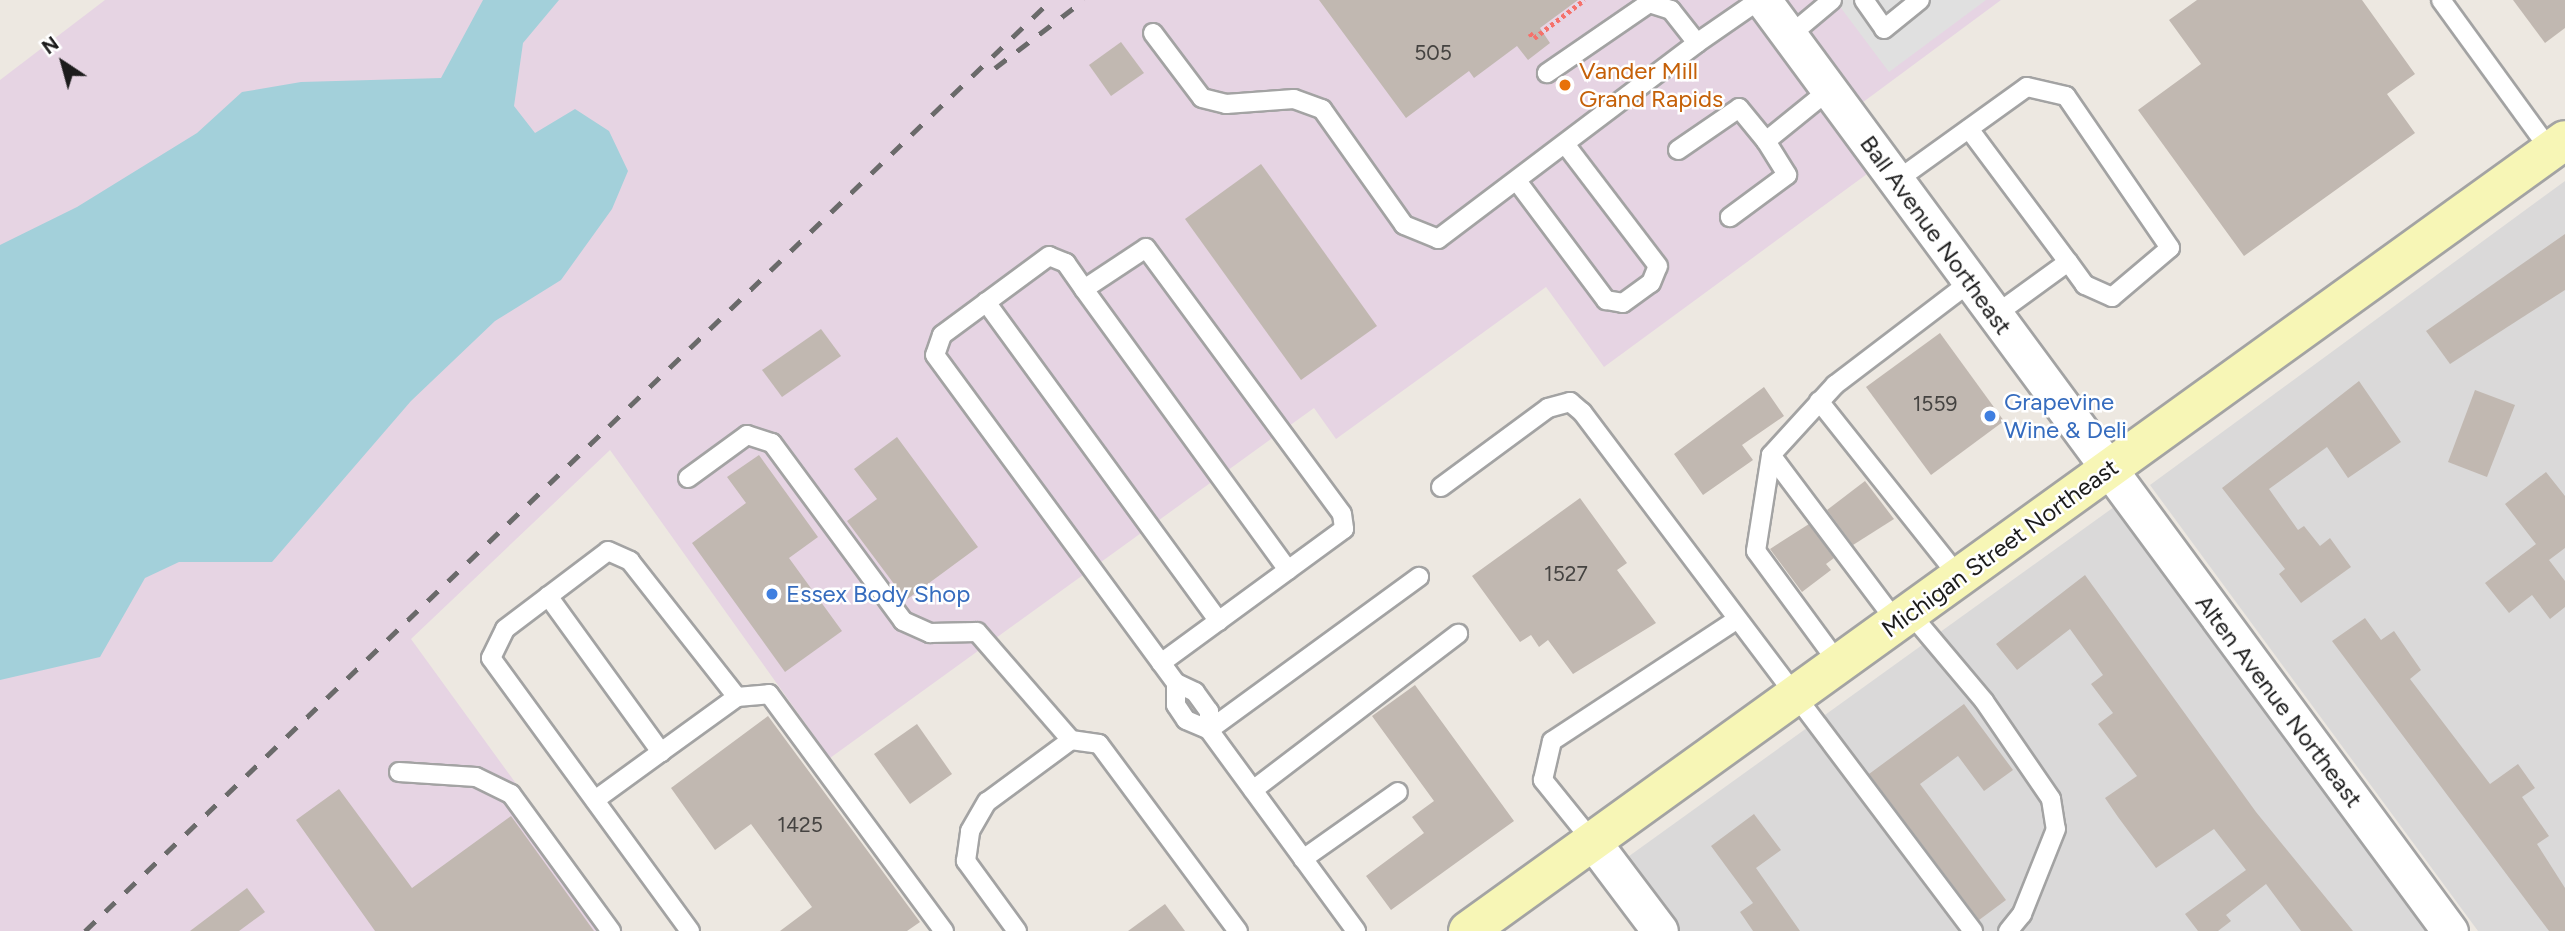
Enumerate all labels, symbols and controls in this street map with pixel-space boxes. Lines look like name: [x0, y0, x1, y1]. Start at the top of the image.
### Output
north arrow: [28, 28, 98, 98]
text: N: [38, 32, 63, 59]
house number: 505: [1414, 40, 1452, 66]
place label: Vander Mill Grand Rapids: [1579, 57, 1723, 113]
marker: Vander Mill Grand Rapids: [1557, 77, 1573, 93]
street label: Ball Avenue Northeast: [1854, 130, 2018, 340]
place label: Grapevine Wine & Deli: [2004, 388, 2127, 444]
house number: 1559: [1913, 391, 1957, 417]
marker: Grapevine Wine & Deli: [1982, 408, 1998, 424]
street label: Michigan Street Northeast: [1876, 453, 2124, 643]
house number: 1527: [1544, 561, 1588, 587]
place label: Essex Body Shop: [786, 580, 970, 608]
marker: Essex Body Shop: [764, 586, 780, 602]
street label: Alten Avenue Northeast: [2190, 589, 2368, 813]
house number: 1425: [777, 812, 823, 838]

